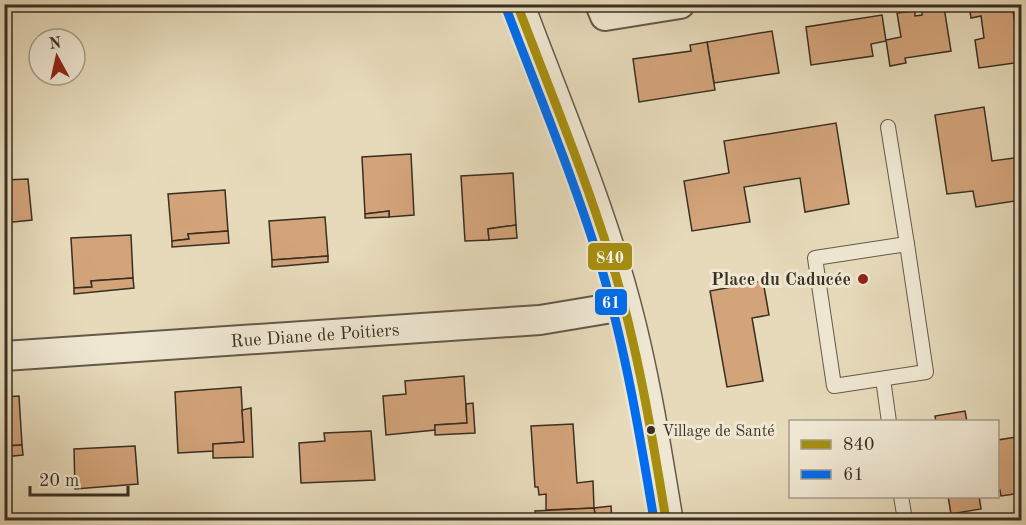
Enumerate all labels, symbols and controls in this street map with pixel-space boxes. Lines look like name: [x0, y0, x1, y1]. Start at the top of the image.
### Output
north arrow: [27, 27, 87, 87]
text: N: [48, 35, 63, 53]
line badge: 840: [587, 242, 633, 271]
text: 840: [596, 251, 624, 267]
place label: Place du Caducée: [711, 271, 851, 289]
marker: Place du Caducée: [856, 272, 870, 286]
line badge: 61: [594, 288, 628, 316]
text: 61: [602, 296, 620, 312]
street label: Rue Diane de Poitiers: [230, 321, 400, 351]
legend: [789, 420, 999, 498]
marker: Village de Santé: [645, 424, 657, 436]
place label: Village de Santé: [662, 424, 775, 440]
text: 840: [843, 436, 874, 454]
scale bar: [30, 459, 128, 497]
text: 61: [843, 466, 864, 484]
text: 20 m: [39, 472, 79, 490]

